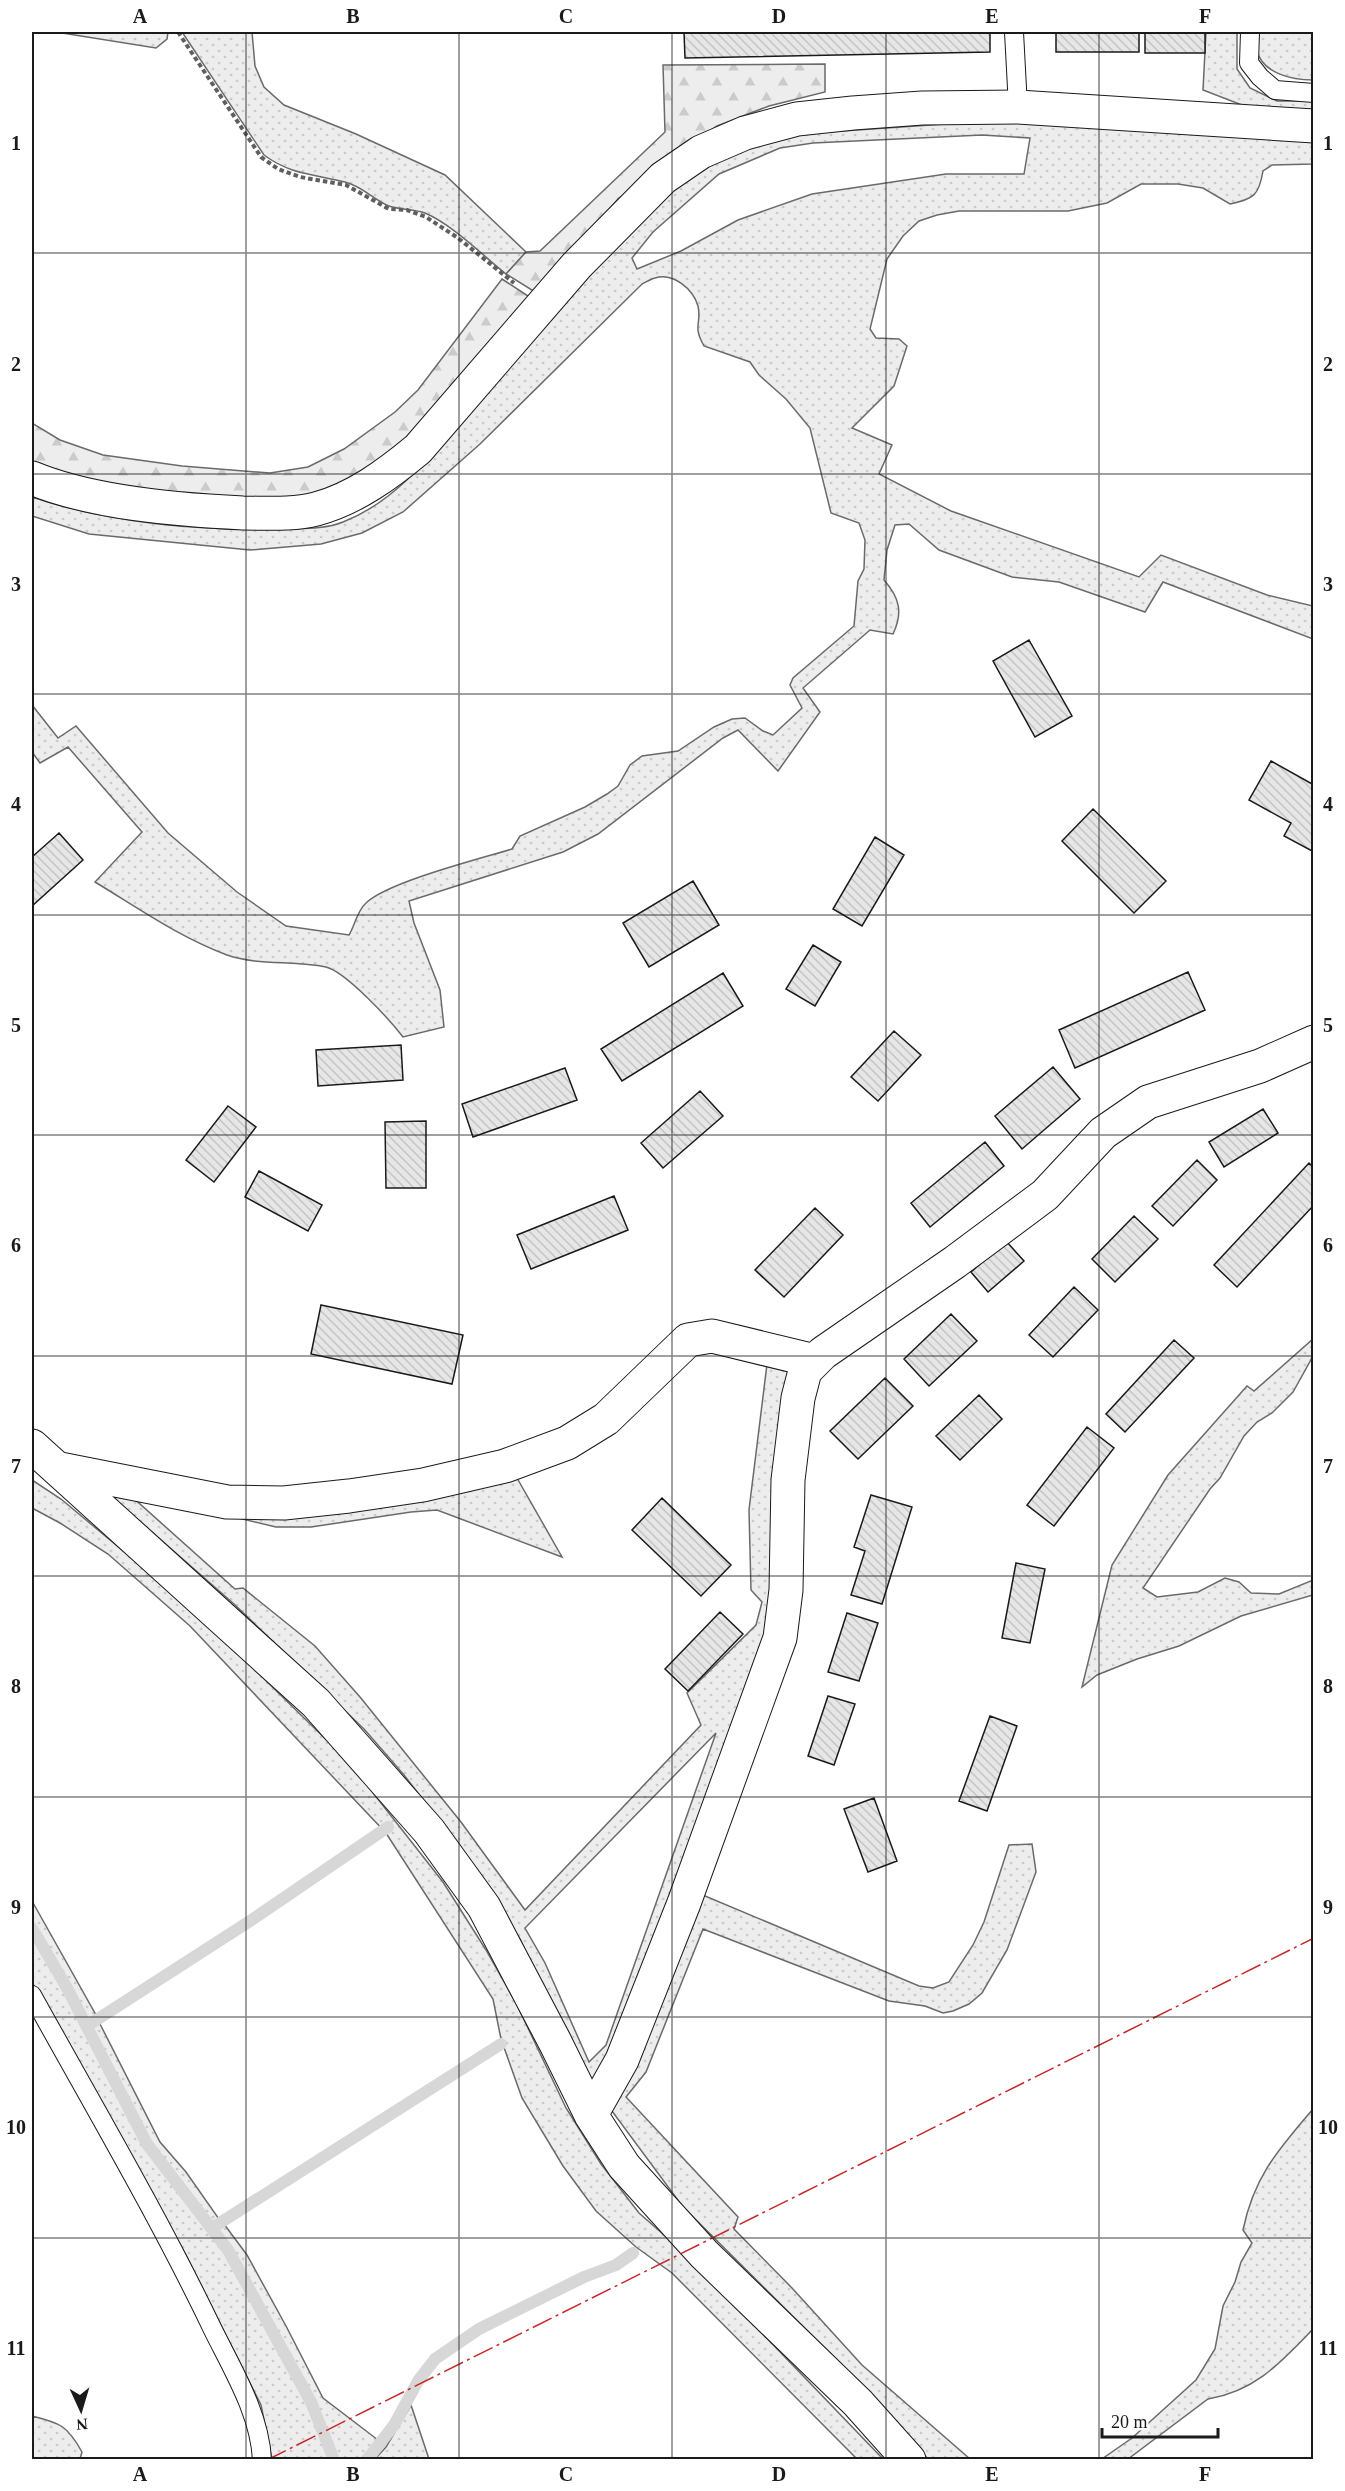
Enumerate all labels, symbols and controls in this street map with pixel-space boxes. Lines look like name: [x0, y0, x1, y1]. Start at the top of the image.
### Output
text: A: [133, 5, 148, 27]
text: B: [346, 5, 360, 27]
text: C: [559, 5, 573, 27]
text: D: [772, 5, 786, 27]
text: E: [985, 5, 999, 27]
text: F: [1199, 5, 1211, 27]
text: 1: [11, 132, 21, 154]
text: 1: [1323, 132, 1333, 154]
text: 2: [11, 353, 21, 375]
text: 2: [1323, 353, 1333, 375]
text: 3: [11, 573, 21, 595]
text: 3: [1323, 573, 1333, 595]
text: 4: [11, 793, 21, 815]
text: 4: [1323, 793, 1333, 815]
text: 5: [11, 1014, 21, 1036]
text: 5: [1323, 1014, 1333, 1036]
text: 6: [11, 1234, 21, 1256]
text: 6: [1323, 1234, 1333, 1256]
text: 7: [11, 1455, 21, 1477]
text: 7: [1323, 1455, 1333, 1477]
text: 8: [11, 1675, 21, 1697]
text: 8: [1323, 1675, 1333, 1697]
text: 9: [11, 1896, 21, 1918]
text: 9: [1323, 1896, 1333, 1918]
text: 10: [6, 2116, 26, 2138]
text: 10: [1318, 2116, 1338, 2138]
text: 11: [7, 2337, 25, 2359]
text: 11: [1319, 2337, 1337, 2359]
north arrow: [51, 2380, 111, 2440]
scale bar: [1102, 2401, 1218, 2439]
text: 20 m: [1111, 2412, 1148, 2432]
text: N: [75, 2416, 88, 2433]
text: A: [133, 2463, 148, 2485]
text: B: [346, 2463, 360, 2485]
text: C: [559, 2463, 573, 2485]
text: D: [772, 2463, 786, 2485]
text: E: [985, 2463, 999, 2485]
text: F: [1199, 2463, 1211, 2485]

